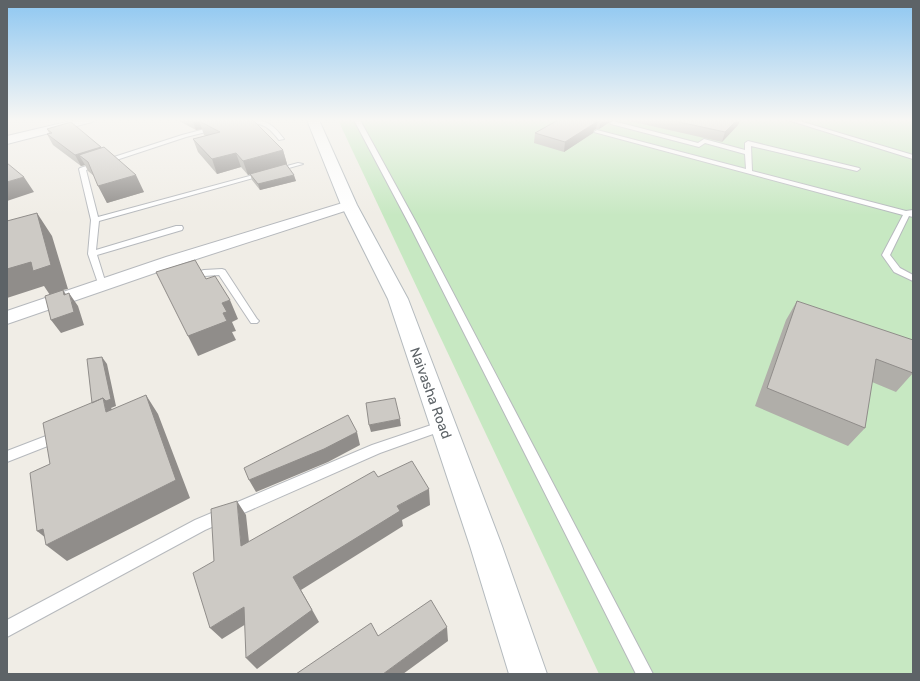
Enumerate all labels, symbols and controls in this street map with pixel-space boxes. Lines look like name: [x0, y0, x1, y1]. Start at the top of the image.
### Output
street label: Naivasha Road: [406, 345, 455, 441]

